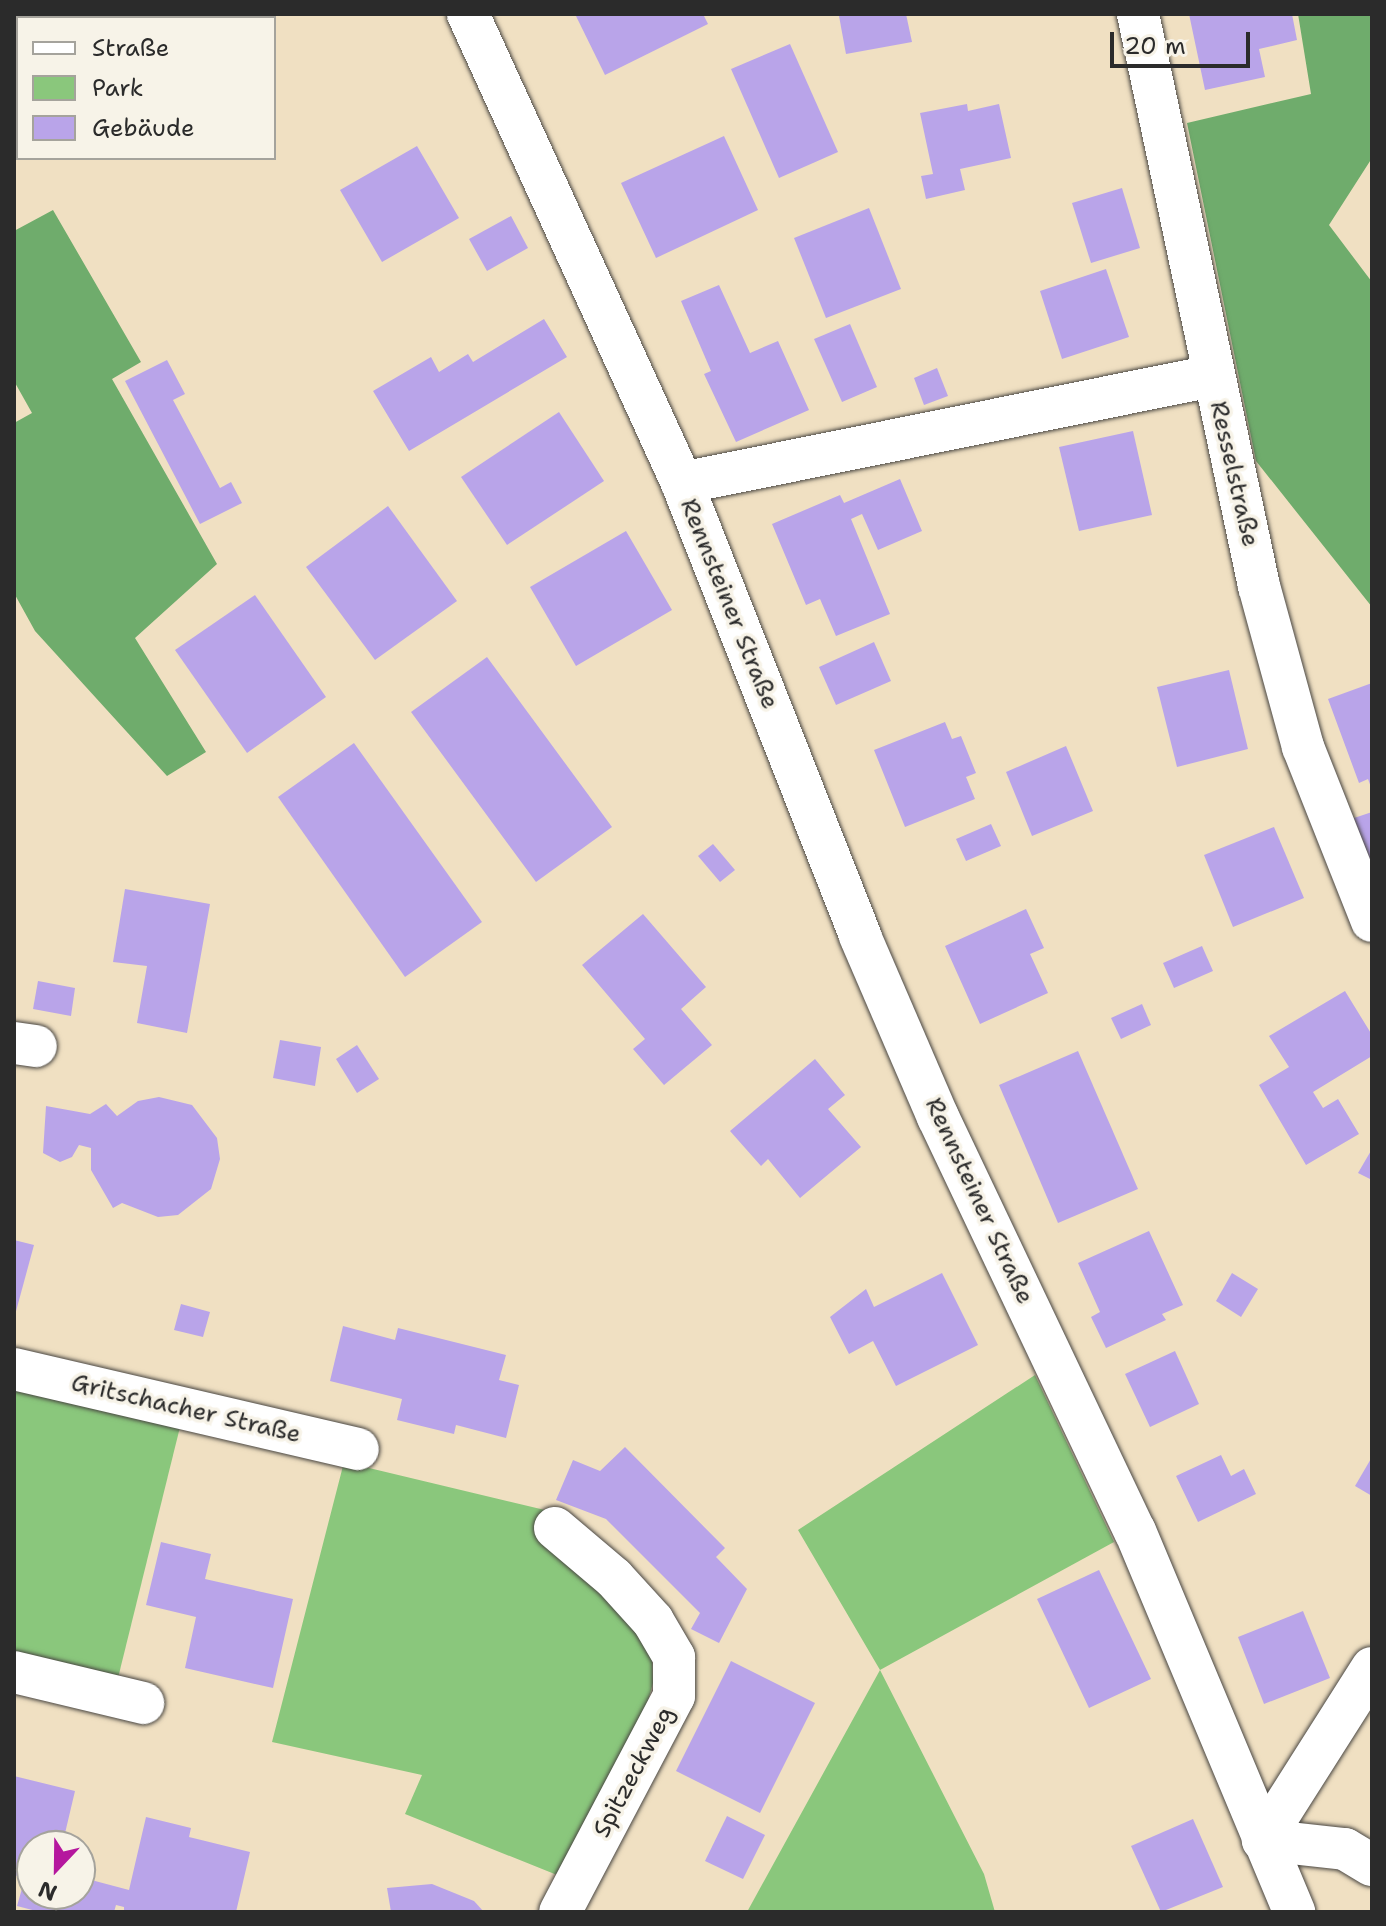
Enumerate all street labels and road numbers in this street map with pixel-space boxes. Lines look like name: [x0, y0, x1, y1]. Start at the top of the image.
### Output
street label: Resselstraße: [1203, 399, 1265, 549]
street label: Rennsteiner Straße: [674, 495, 784, 713]
street label: Rennsteiner Straße: [919, 1093, 1039, 1309]
street label: Gritschacher Straße: [68, 1369, 304, 1449]
street label: Spitzeckweg: [588, 1702, 680, 1842]

